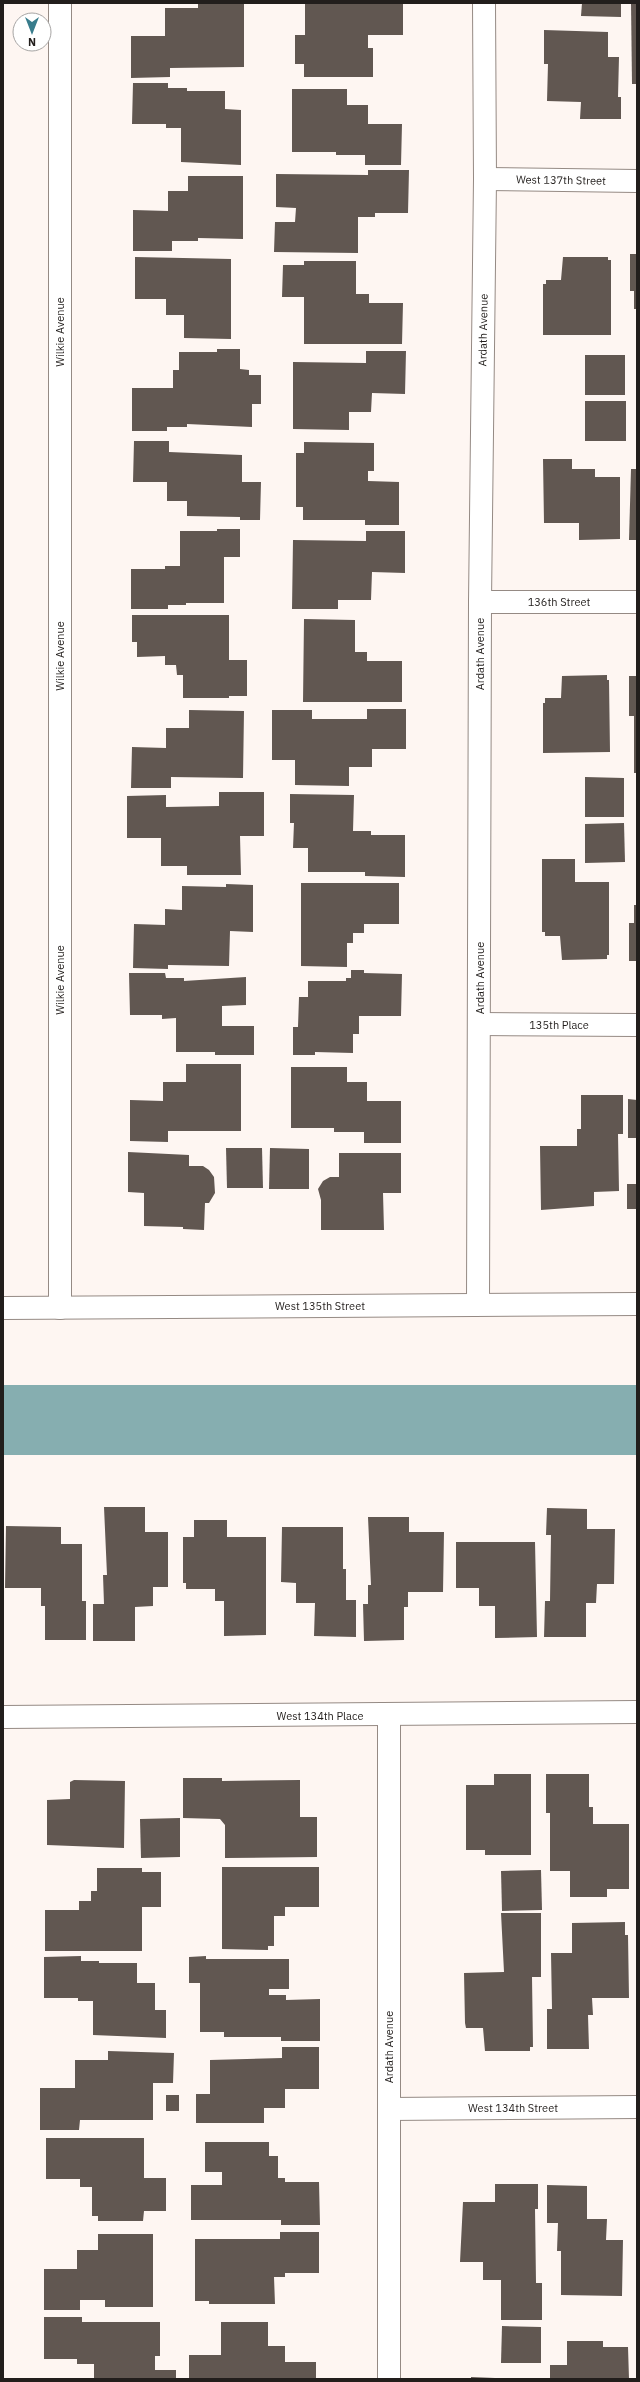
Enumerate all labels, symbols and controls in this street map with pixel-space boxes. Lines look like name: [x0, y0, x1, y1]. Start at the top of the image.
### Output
north arrow: [12, 12, 52, 52]
text: N: [28, 35, 36, 49]
street label: West 137th Street: [516, 172, 606, 188]
street label: Ardath Avenue: [475, 294, 491, 366]
street label: Wilkie Avenue: [53, 297, 67, 367]
street label: 136th Street: [528, 595, 590, 609]
street label: Ardath Avenue: [473, 618, 487, 690]
street label: Wilkie Avenue: [53, 621, 67, 691]
street label: Ardath Avenue: [473, 942, 487, 1014]
street label: Wilkie Avenue: [53, 945, 67, 1015]
street label: 135th Place: [529, 1018, 589, 1032]
street label: West 135th Street: [275, 1299, 365, 1313]
street label: West 134th Place: [277, 1709, 363, 1723]
street label: Ardath Avenue: [382, 2011, 396, 2083]
street label: West 134th Street: [468, 2101, 558, 2115]

